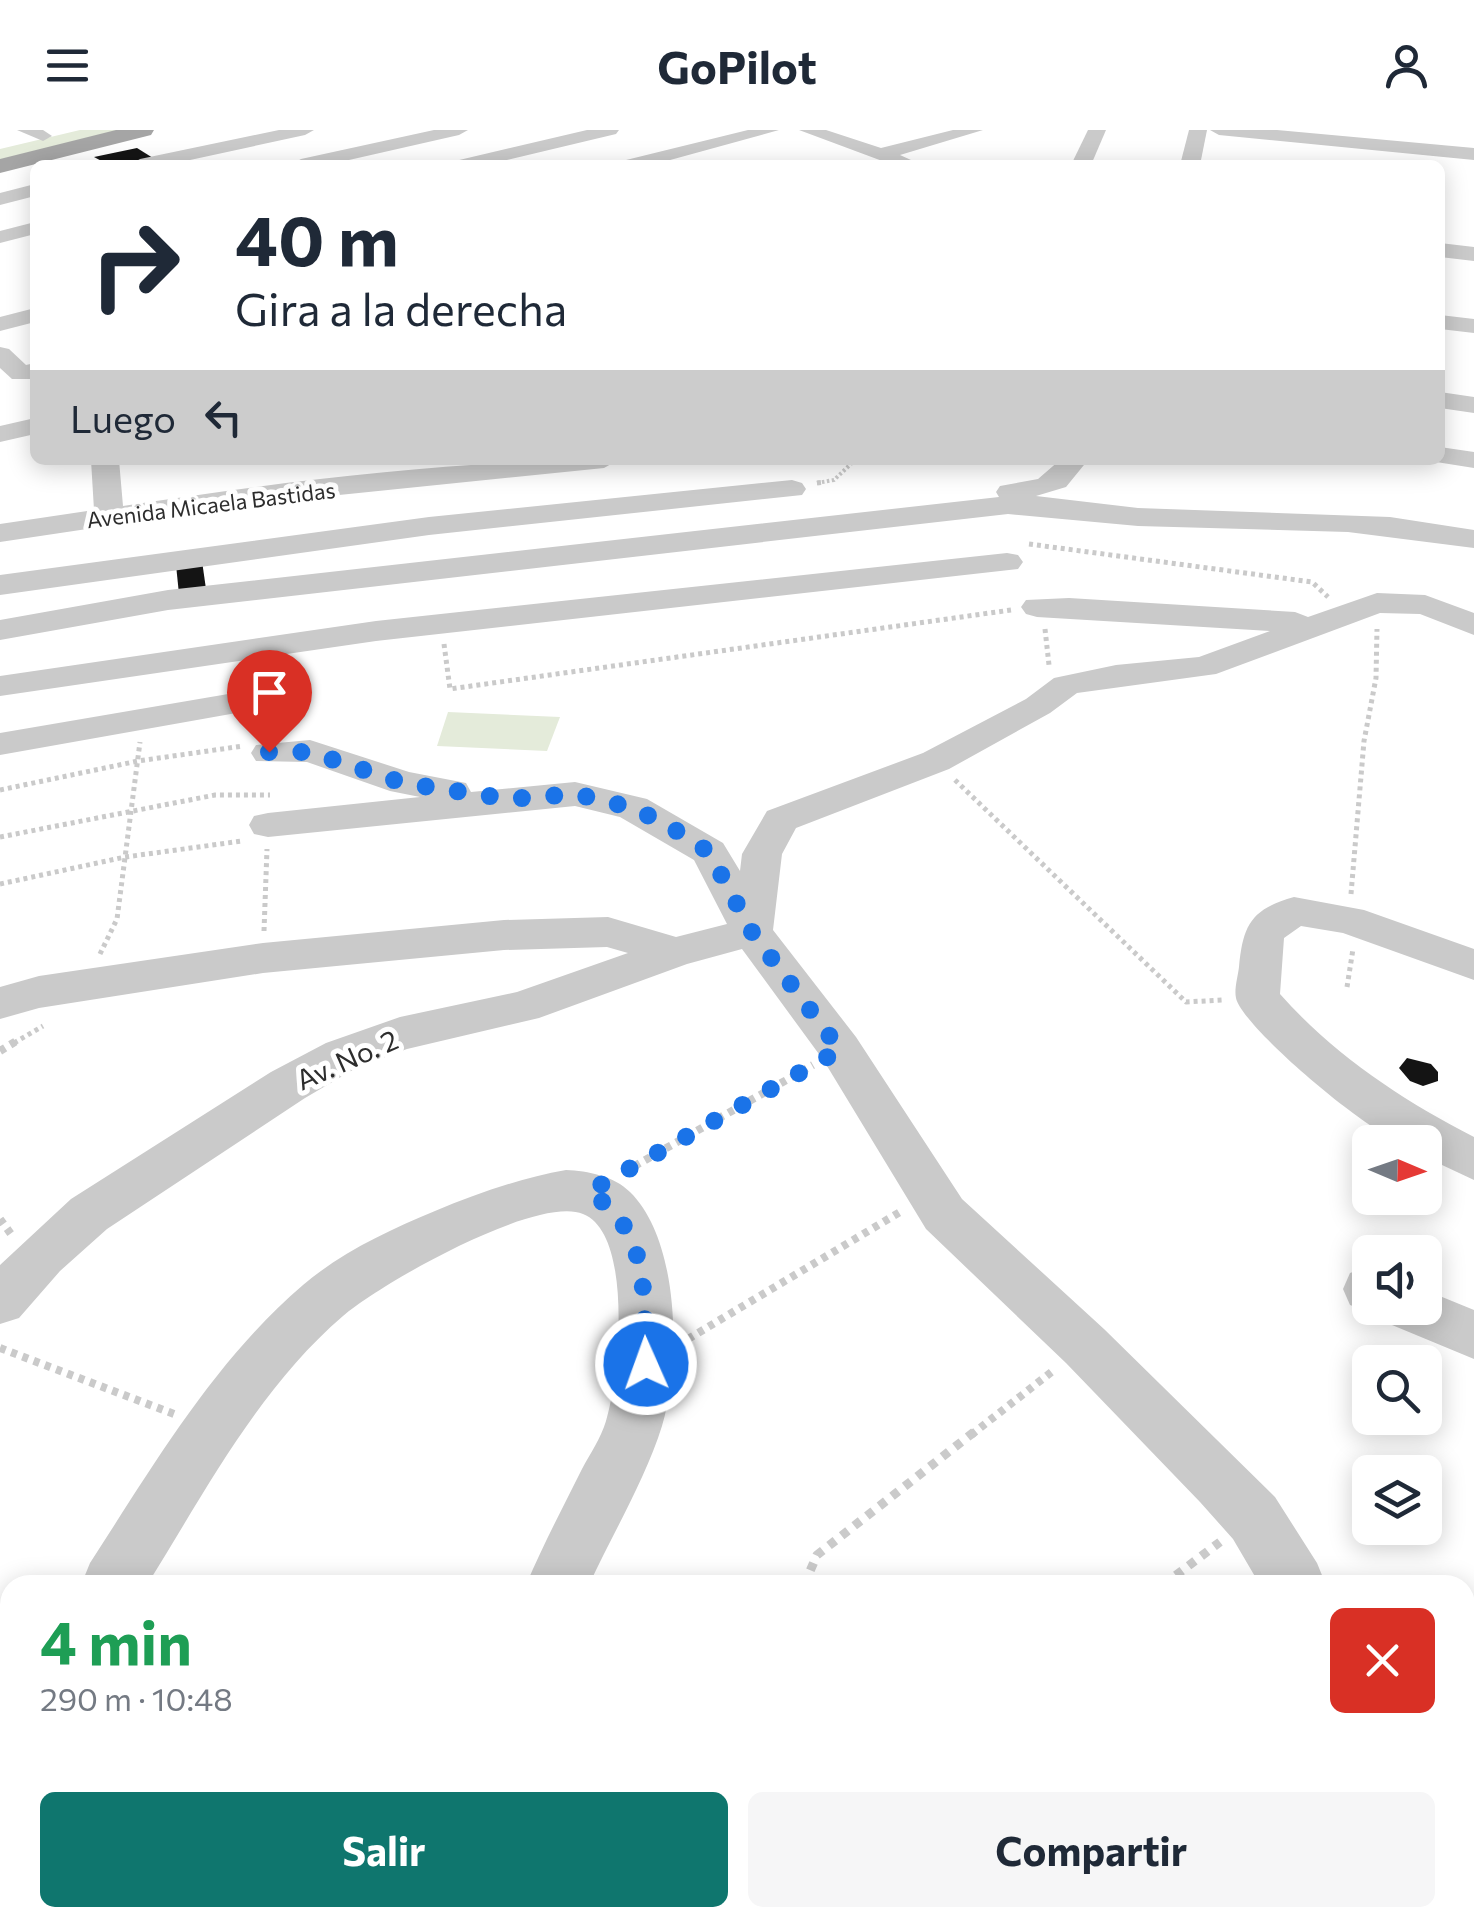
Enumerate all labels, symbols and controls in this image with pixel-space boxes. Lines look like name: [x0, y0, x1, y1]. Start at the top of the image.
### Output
icon: menu: [40, 38, 95, 93]
text: GoPilot: [657, 38, 817, 93]
icon: person: [1379, 38, 1434, 93]
text: 40 m: [235, 195, 399, 280]
icon: right: [70, 200, 200, 330]
text: Gira a la derecha: [235, 280, 567, 335]
icon: left: [196, 390, 251, 445]
text: Luego: [70, 394, 176, 441]
street label: Avenida Micaela Bastidas: [85, 476, 337, 533]
pin: [227, 650, 312, 753]
icon: arrive: [242, 665, 297, 720]
street label: Av. No. 2: [290, 1022, 403, 1097]
north arrow: [1352, 1125, 1442, 1215]
map controls: [1352, 1125, 1442, 1545]
button: sound: [1352, 1235, 1442, 1325]
position arrow: [594, 1312, 698, 1416]
button: search: [1352, 1345, 1442, 1435]
button: layers: [1352, 1455, 1442, 1545]
text: 4 min: [40, 1604, 192, 1677]
button: close: [1330, 1608, 1435, 1713]
text: 290 m · 10:48: [40, 1678, 233, 1718]
button: Salir: [40, 1792, 728, 1907]
button: Compartir: [748, 1792, 1435, 1907]

